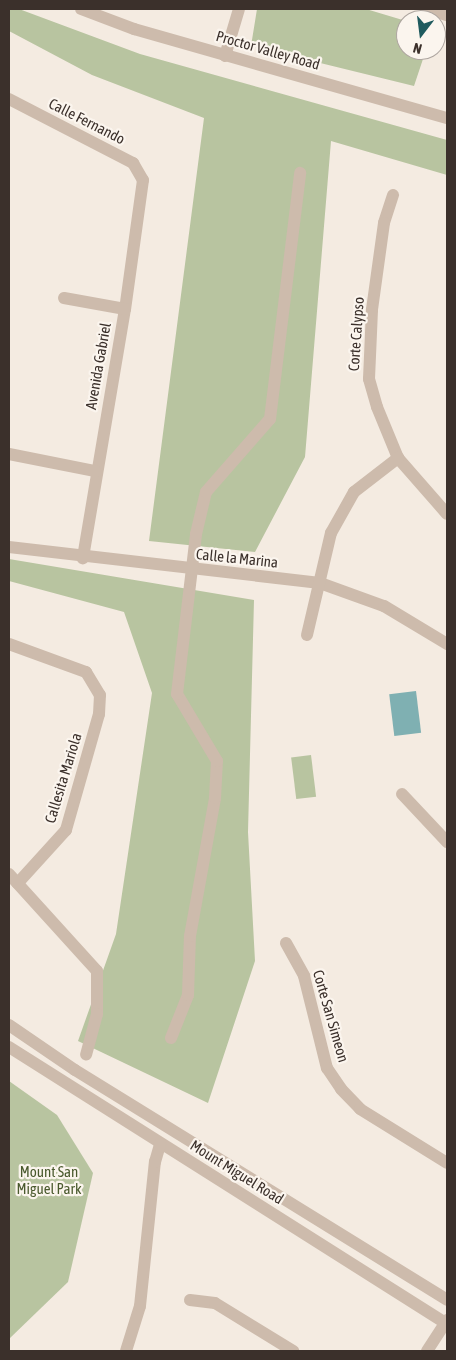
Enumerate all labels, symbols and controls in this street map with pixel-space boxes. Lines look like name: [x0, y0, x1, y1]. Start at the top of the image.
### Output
north arrow: [396, 10, 446, 60]
street label: Proctor Valley Road: [214, 27, 322, 73]
text: N: [411, 40, 423, 57]
street label: Calle Fernando: [46, 94, 128, 148]
street label: Corte Calypso: [344, 296, 368, 372]
street label: Avenida Gabriel: [82, 321, 114, 411]
street label: Calle la Marina: [195, 545, 279, 571]
street label: Callesita Mariola: [41, 731, 85, 825]
street label: Corte San Simeon: [309, 968, 353, 1064]
street label: Mount Miguel Road: [187, 1136, 287, 1208]
park label: Mount San Miguel Park: [16, 1162, 82, 1197]

